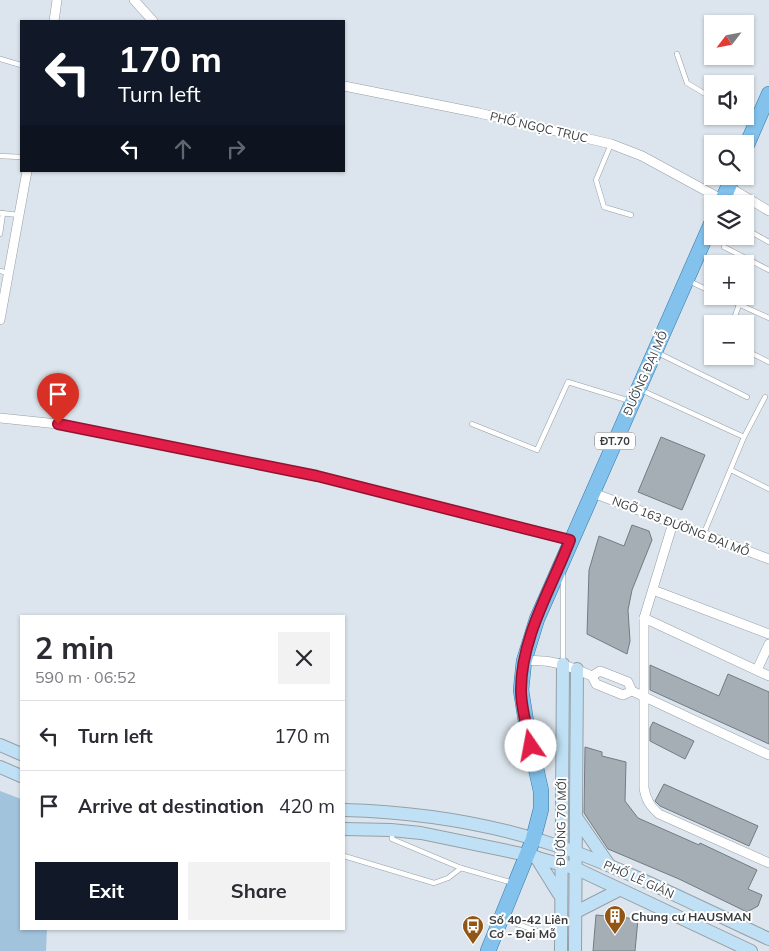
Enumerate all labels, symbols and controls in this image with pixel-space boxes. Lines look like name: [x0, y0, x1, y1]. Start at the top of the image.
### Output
north arrow: [704, 15, 754, 65]
map controls: [704, 15, 754, 365]
text: 170 m: [118, 37, 222, 81]
icon: left: [35, 40, 100, 105]
button: sound: [704, 75, 754, 125]
text: Turn left: [118, 80, 201, 108]
street label: PHỐ NGỌC TRỤC: [488, 108, 590, 146]
icon: left: [116, 135, 144, 163]
icon: ahead: [169, 135, 197, 163]
icon: right: [222, 135, 250, 163]
button: search: [704, 135, 754, 185]
button: layers: [704, 195, 754, 245]
button: +: [704, 255, 754, 305]
button: −: [704, 315, 754, 365]
street label: ĐƯỜNG ĐẠI MỖ: [619, 328, 670, 418]
pin: [37, 373, 79, 424]
icon: arrive: [44, 380, 72, 408]
road number: ĐT.70: [595, 432, 635, 450]
street label: NGÕ 163 ĐƯỜNG ĐẠI MỖ: [610, 492, 752, 559]
text: 2 min: [35, 629, 114, 667]
button: close: [278, 632, 330, 684]
text: 590 m · 06:52: [35, 667, 136, 687]
position arrow: [504, 719, 556, 771]
icon: left: [35, 722, 63, 750]
text: Turn left: [78, 724, 153, 748]
text: 170 m: [274, 724, 330, 748]
street label: ĐƯỜNG 70 MỚI: [553, 778, 569, 866]
icon: arrive: [35, 792, 63, 820]
text: Arrive at destination: [78, 794, 264, 818]
text: 420 m: [279, 794, 335, 818]
street label: PHỐ LÊ GIẢN: [601, 857, 677, 901]
button: Exit: [35, 862, 178, 920]
button: Share: [188, 862, 330, 920]
building icon: Chung cư HAUSMAN: [603, 904, 627, 935]
place label: Chung cư HAUSMAN: [631, 909, 751, 924]
place label: Số 40-42 Liên Cơ - Đại Mỗ: [489, 912, 568, 941]
bus stop icon: Số 40-42 Liên Cơ - Đại Mỗ: [461, 914, 485, 945]

